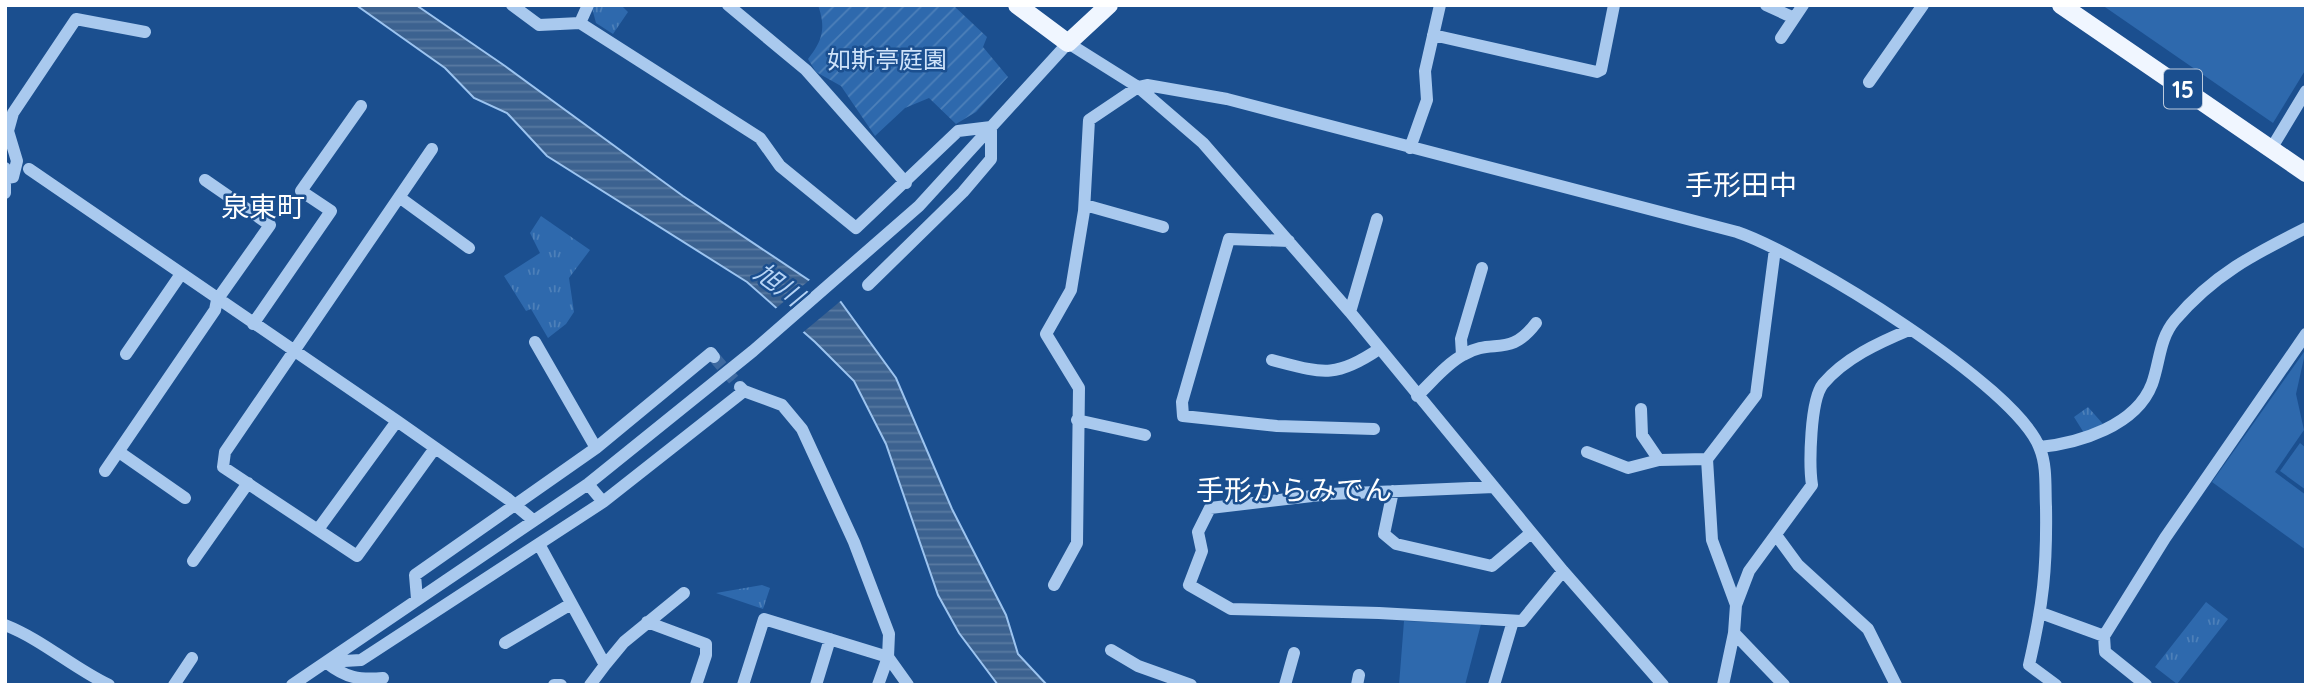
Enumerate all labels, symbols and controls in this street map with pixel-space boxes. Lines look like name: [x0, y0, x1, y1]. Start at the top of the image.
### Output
park label: 如斯亭庭園: [827, 44, 947, 74]
road number: 15: [2164, 69, 2202, 108]
district label: 手形田中: [1685, 167, 1797, 202]
district label: 泉東町: [221, 189, 305, 224]
water label: 旭川: [748, 255, 812, 314]
district label: 手形からみでん: [1196, 472, 1392, 507]

